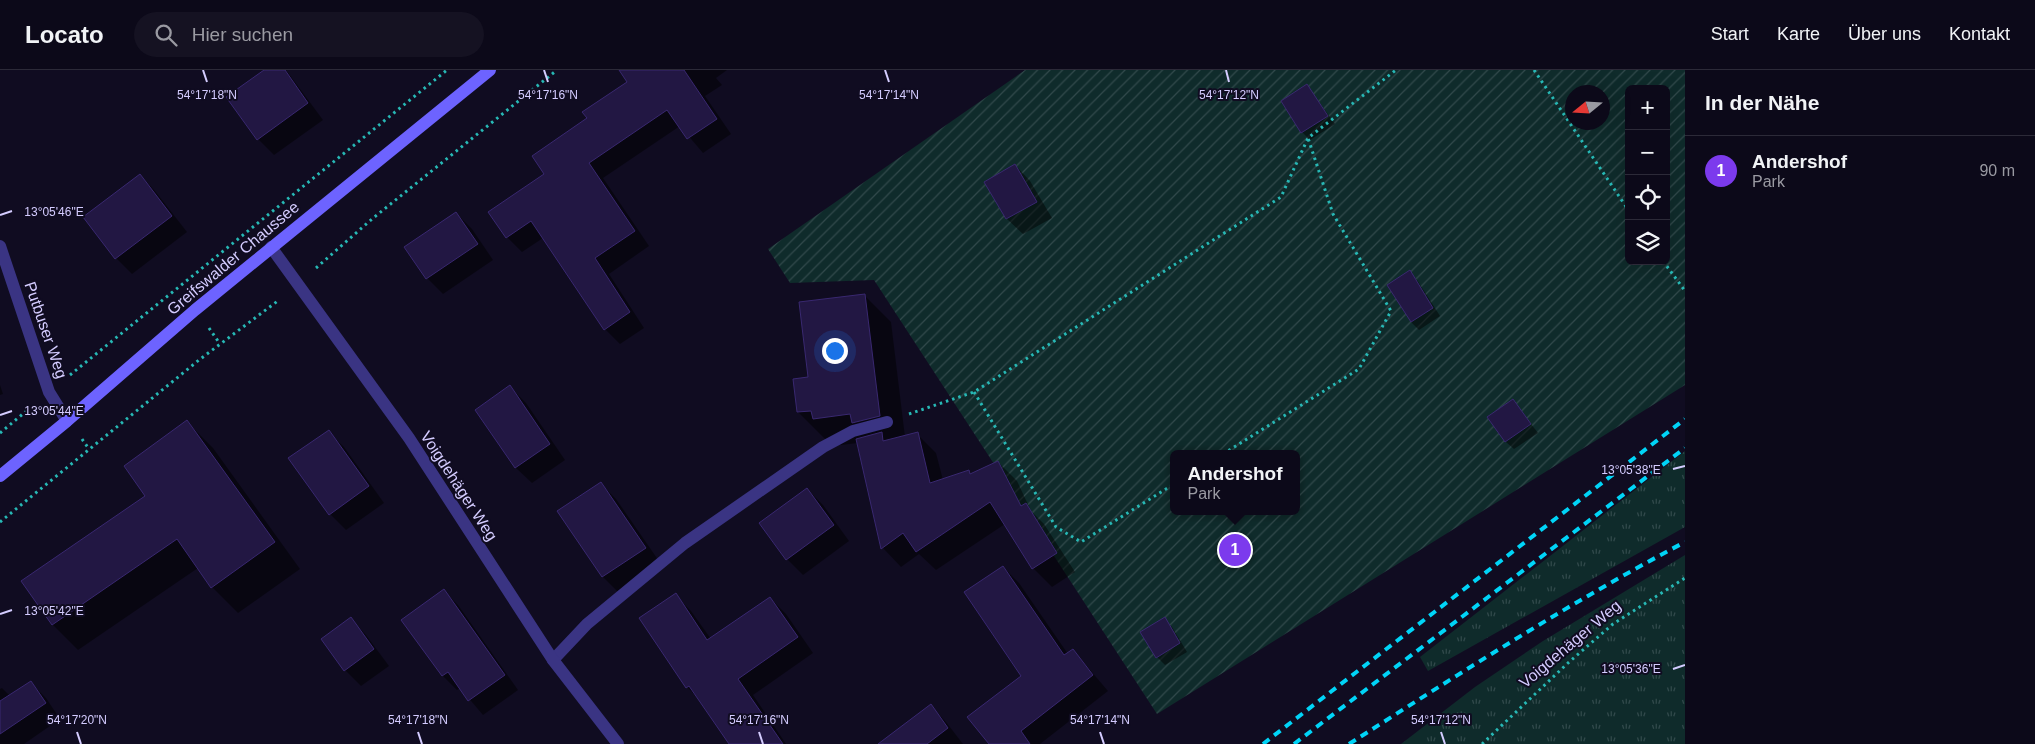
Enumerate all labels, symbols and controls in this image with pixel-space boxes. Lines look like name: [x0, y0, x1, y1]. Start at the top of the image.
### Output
search box: [134, 12, 484, 57]
text: Locato: [25, 21, 104, 48]
icon: search: [152, 21, 180, 49]
text: Hier suchen: [192, 24, 293, 45]
text: Start: [1711, 24, 1749, 44]
text: Karte: [1777, 24, 1820, 44]
text: Über uns: [1848, 24, 1921, 44]
text: Kontakt: [1949, 24, 2010, 44]
north arrow: [1565, 85, 1610, 130]
map controls: [1625, 85, 1670, 265]
button: +: [1625, 85, 1670, 130]
text: 54°17'18"N: [177, 88, 237, 102]
text: 54°17'16"N: [518, 88, 578, 102]
text: 54°17'14"N: [859, 88, 919, 102]
text: 54°17'12"N: [1199, 88, 1259, 102]
text: In der Nähe: [1705, 91, 1819, 114]
button: −: [1625, 130, 1670, 175]
text: Andershof: [1752, 151, 1847, 172]
text: 1: [1717, 162, 1725, 179]
text: 90 m: [1979, 162, 2015, 179]
text: Park: [1752, 173, 1785, 190]
button: locate: [1625, 175, 1670, 220]
street label: Greifswalder Chaussee: [164, 198, 302, 318]
text: 13°05'46"E: [24, 205, 84, 219]
button: layers: [1625, 220, 1670, 265]
street label: Putbuser Weg: [22, 279, 70, 381]
your location: [822, 338, 848, 364]
text: 13°05'44"E: [24, 404, 84, 418]
street label: Voigdehäger Weg: [417, 428, 501, 544]
popup: [1170, 450, 1300, 515]
text: Andershof: [1188, 463, 1283, 484]
text: 13°05'38"E: [1601, 463, 1661, 477]
text: Park: [1188, 485, 1220, 502]
pin: 1: [1219, 531, 1251, 569]
street label: Voigdehäger Weg: [1516, 597, 1624, 691]
text: 13°05'42"E: [24, 604, 84, 618]
text: 13°05'36"E: [1601, 662, 1661, 676]
text: 54°17'20"N: [47, 713, 107, 727]
text: 54°17'18"N: [388, 713, 448, 727]
text: 54°17'16"N: [729, 713, 789, 727]
text: 54°17'14"N: [1070, 713, 1130, 727]
text: 54°17'12"N: [1411, 713, 1471, 727]

